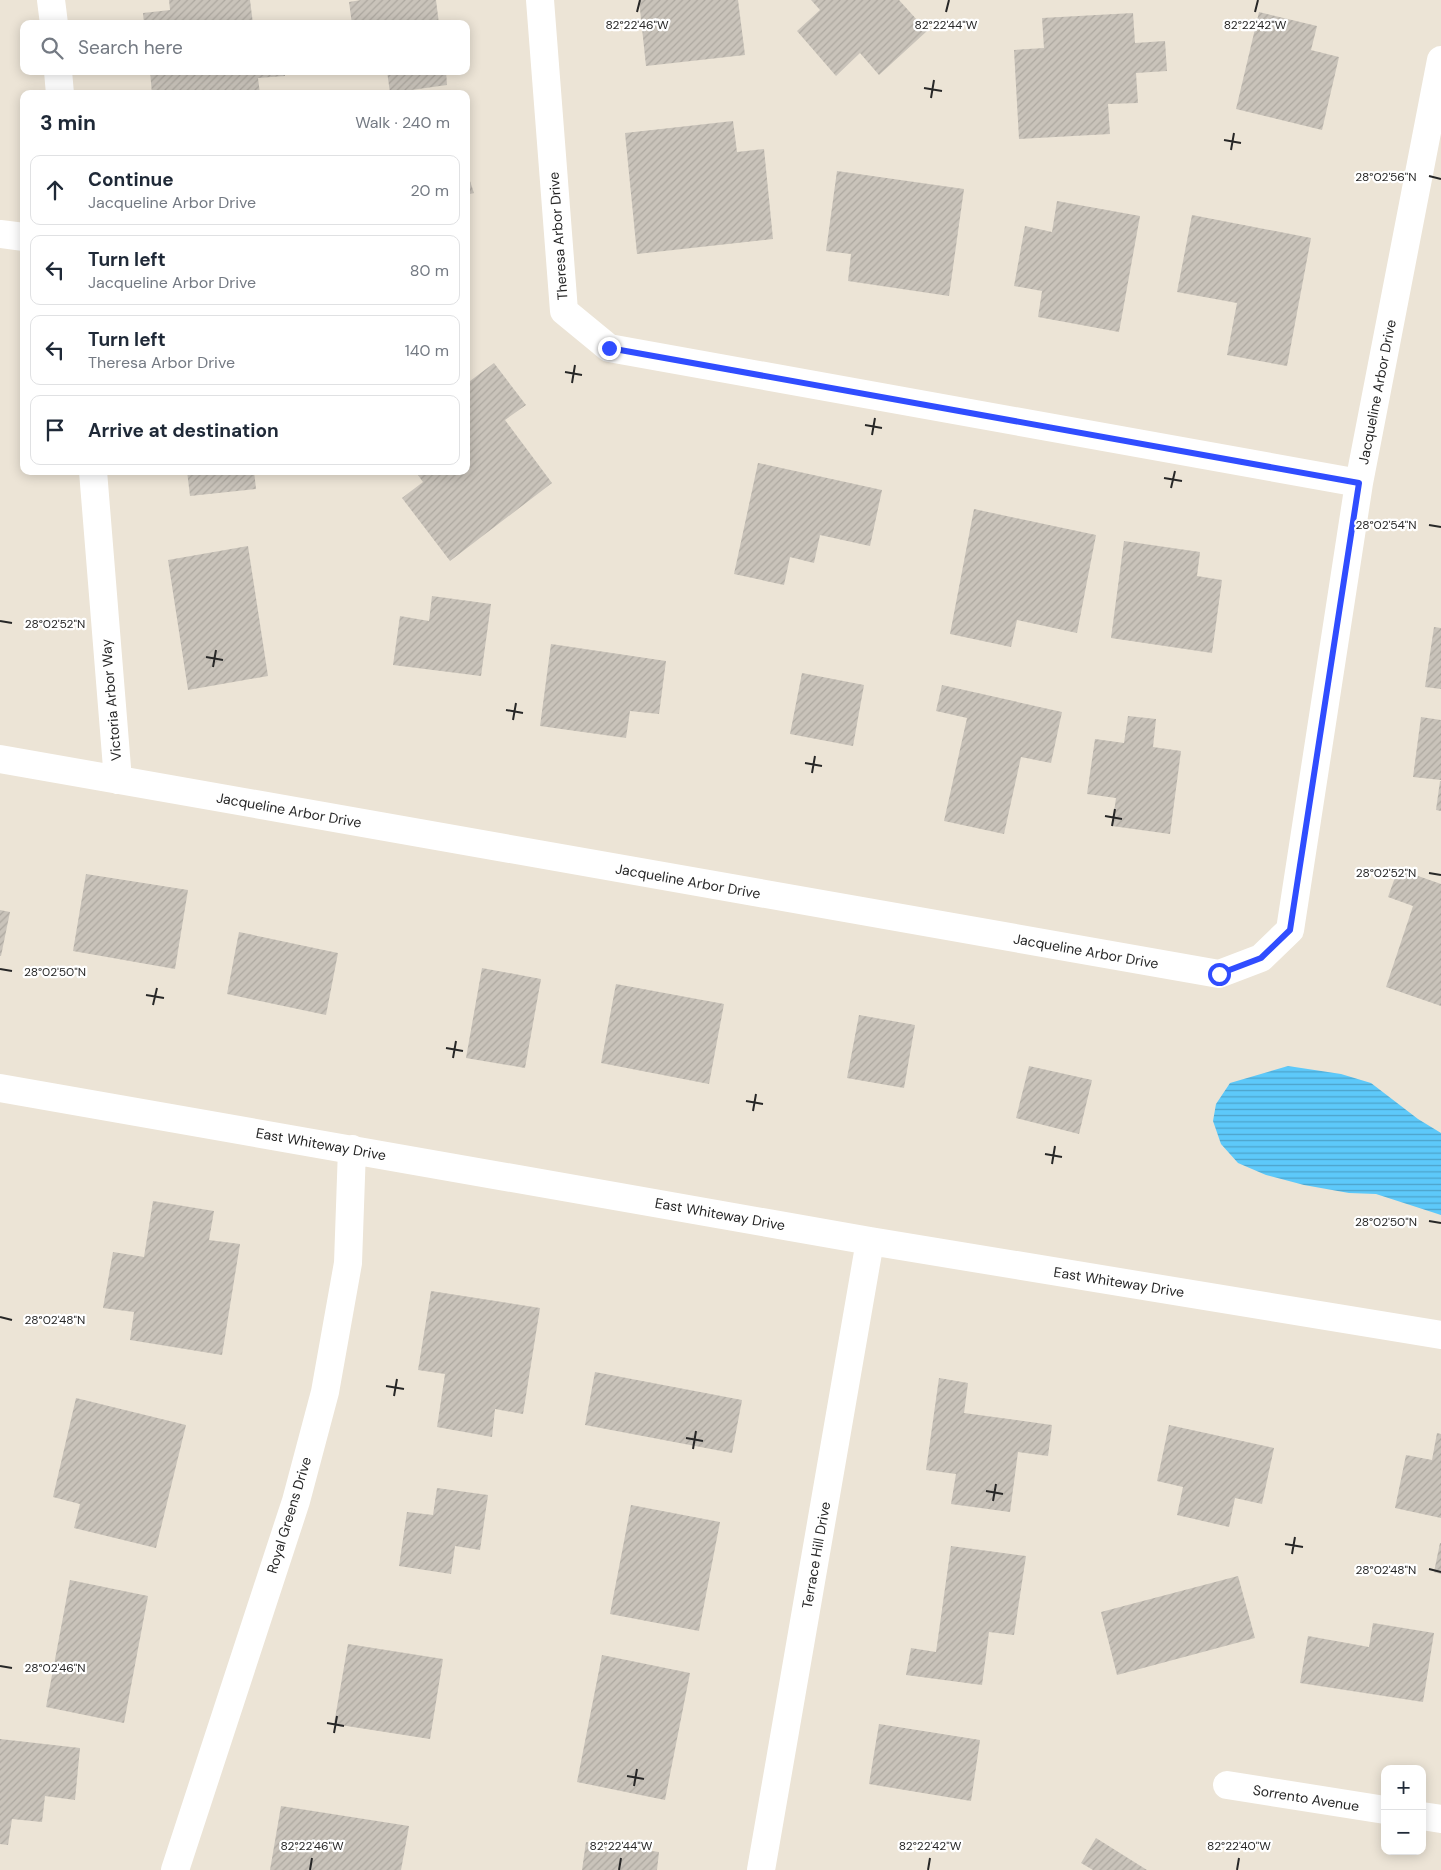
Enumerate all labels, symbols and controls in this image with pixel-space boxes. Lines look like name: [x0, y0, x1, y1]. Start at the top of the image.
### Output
text: 82°22'46"W: [605, 17, 669, 33]
text: 82°22'44"W: [915, 17, 978, 33]
text: 82°22'42"W: [1224, 17, 1287, 33]
search box: [20, 20, 470, 75]
icon: search: [38, 34, 66, 62]
text: Search here: [78, 35, 183, 60]
text: 3 min: [40, 109, 96, 137]
text: Walk · 240 m: [355, 112, 450, 133]
text: Continue: [88, 167, 174, 192]
text: 28°02'56"N: [1355, 169, 1417, 185]
street label: Theresa Arbor Drive: [545, 171, 571, 301]
icon: ahead: [41, 176, 69, 204]
text: 20 m: [410, 180, 449, 201]
text: Jacqueline Arbor Drive: [88, 192, 256, 213]
text: Turn left: [88, 247, 166, 272]
icon: left: [41, 256, 69, 284]
text: 80 m: [410, 260, 449, 281]
text: Jacqueline Arbor Drive: [88, 272, 256, 293]
street label: Jacqueline Arbor Drive: [1354, 318, 1400, 466]
text: Turn left: [88, 327, 166, 352]
icon: left: [41, 336, 69, 364]
route end: [598, 337, 621, 360]
text: 140 m: [405, 340, 449, 361]
text: Theresa Arbor Drive: [88, 352, 235, 373]
icon: arrive: [41, 416, 69, 444]
text: Arrive at destination: [88, 418, 279, 443]
text: 28°02'54"N: [1355, 517, 1417, 533]
text: 28°02'52"N: [25, 616, 85, 632]
street label: Victoria Arbor Way: [97, 638, 125, 762]
street label: Jacqueline Arbor Drive: [215, 788, 363, 832]
street label: Jacqueline Arbor Drive: [614, 859, 762, 903]
text: 28°02'52"N: [1356, 865, 1416, 881]
street label: Jacqueline Arbor Drive: [1012, 929, 1160, 973]
route start: [1208, 963, 1231, 986]
text: 28°02'50"N: [24, 964, 86, 980]
street label: East Whiteway Drive: [254, 1124, 388, 1164]
street label: East Whiteway Drive: [653, 1194, 787, 1234]
text: 28°02'50"N: [1355, 1214, 1417, 1230]
street label: East Whiteway Drive: [1052, 1263, 1186, 1301]
text: 28°02'48"N: [25, 1312, 85, 1328]
street label: Royal Greens Drive: [263, 1455, 315, 1575]
street label: Terrace Hill Drive: [798, 1500, 834, 1610]
text: 28°02'48"N: [1356, 1562, 1416, 1578]
text: 28°02'46"N: [25, 1660, 86, 1676]
map controls: [1381, 1765, 1426, 1855]
button: +: [1381, 1765, 1426, 1810]
street label: Sorrento Avenue: [1252, 1781, 1360, 1815]
button: −: [1381, 1810, 1426, 1855]
text: 82°22'46"W: [280, 1838, 344, 1854]
text: 82°22'44"W: [590, 1838, 653, 1854]
text: 82°22'42"W: [899, 1838, 962, 1854]
text: 82°22'40"W: [1207, 1838, 1271, 1854]

